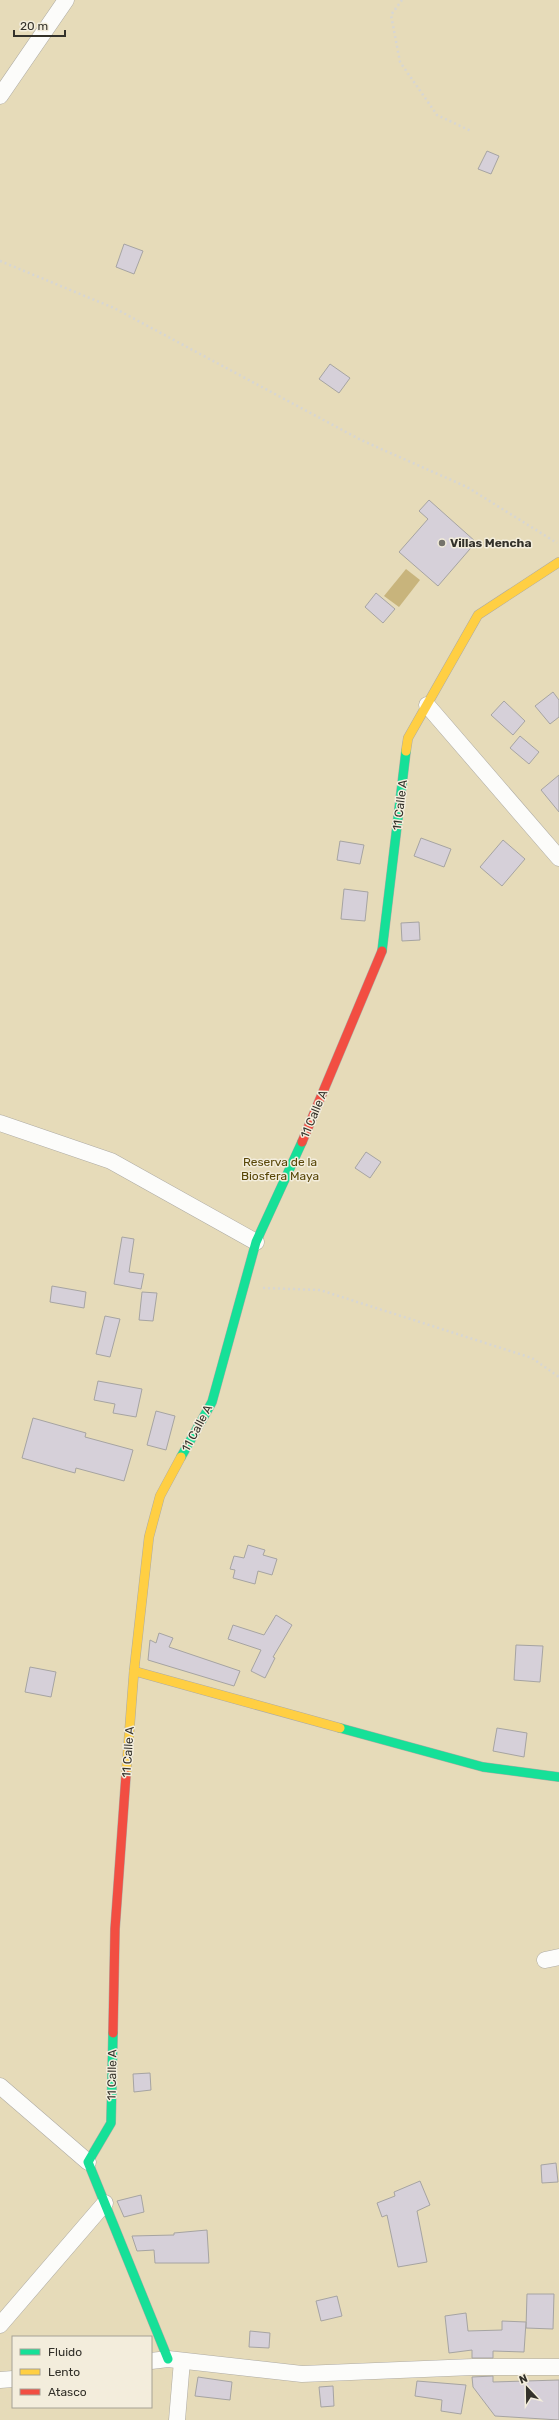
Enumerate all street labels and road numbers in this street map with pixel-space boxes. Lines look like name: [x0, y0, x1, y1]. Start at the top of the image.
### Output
street label: 11 Calle A: [390, 779, 410, 831]
street label: 11 Calle A: [298, 1088, 330, 1140]
street label: 11 Calle A: [179, 1402, 215, 1454]
street label: 11 Calle A: [119, 1726, 137, 1778]
street label: 11 Calle A: [105, 2049, 119, 2101]

